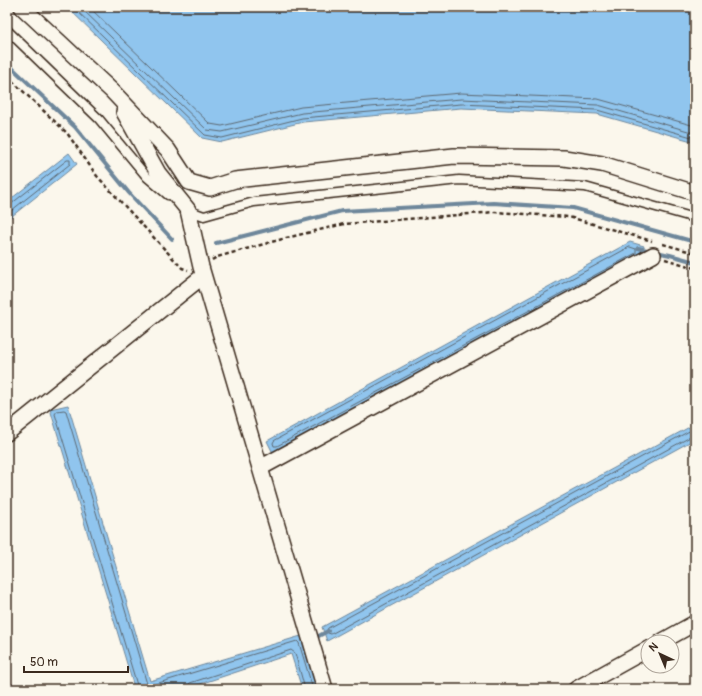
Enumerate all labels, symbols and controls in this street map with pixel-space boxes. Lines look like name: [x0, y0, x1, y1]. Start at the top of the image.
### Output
north arrow: [640, 634, 680, 674]
text: N: [646, 640, 661, 654]
scale bar: [24, 648, 128, 674]
text: 50 m: [30, 655, 58, 670]

